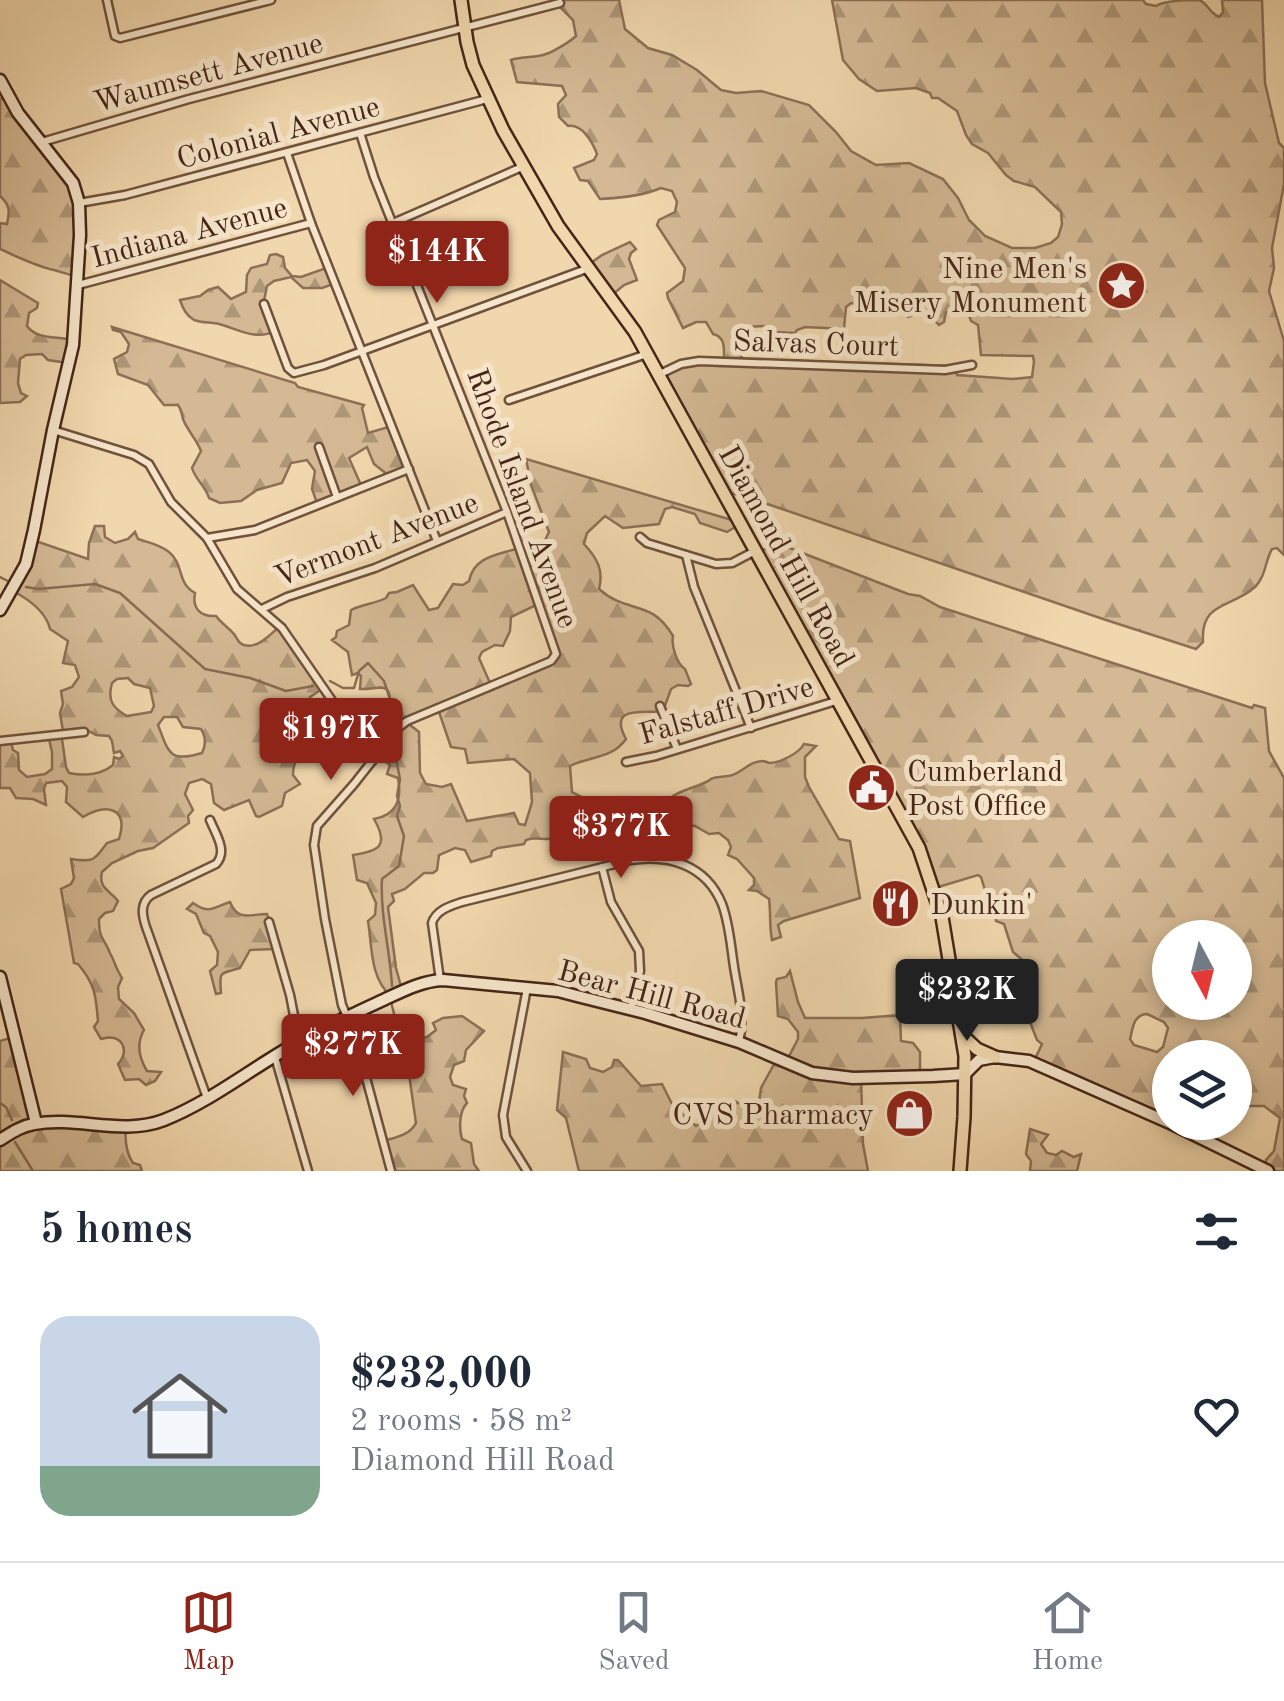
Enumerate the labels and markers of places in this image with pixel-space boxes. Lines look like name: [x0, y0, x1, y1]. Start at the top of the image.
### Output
pin: $144K: [367, 221, 507, 306]
place label: Nine Men's Misery Monument: [854, 255, 1087, 319]
place icon: Nine Men's Misery Monument: [1096, 259, 1148, 311]
pin: $197K: [261, 698, 401, 783]
place label: Cumberland Post Office: [907, 758, 1063, 822]
public building icon: Cumberland Post Office: [846, 762, 898, 814]
pin: $377K: [551, 796, 691, 881]
restaurant icon: Dunkin': [869, 878, 921, 930]
place label: Dunkin': [930, 891, 1033, 921]
pin: $232K: [897, 959, 1037, 1044]
pin: $277K: [283, 1014, 423, 1099]
shop icon: CVS Pharmacy: [883, 1088, 935, 1140]
place label: CVS Pharmacy: [672, 1101, 874, 1131]

